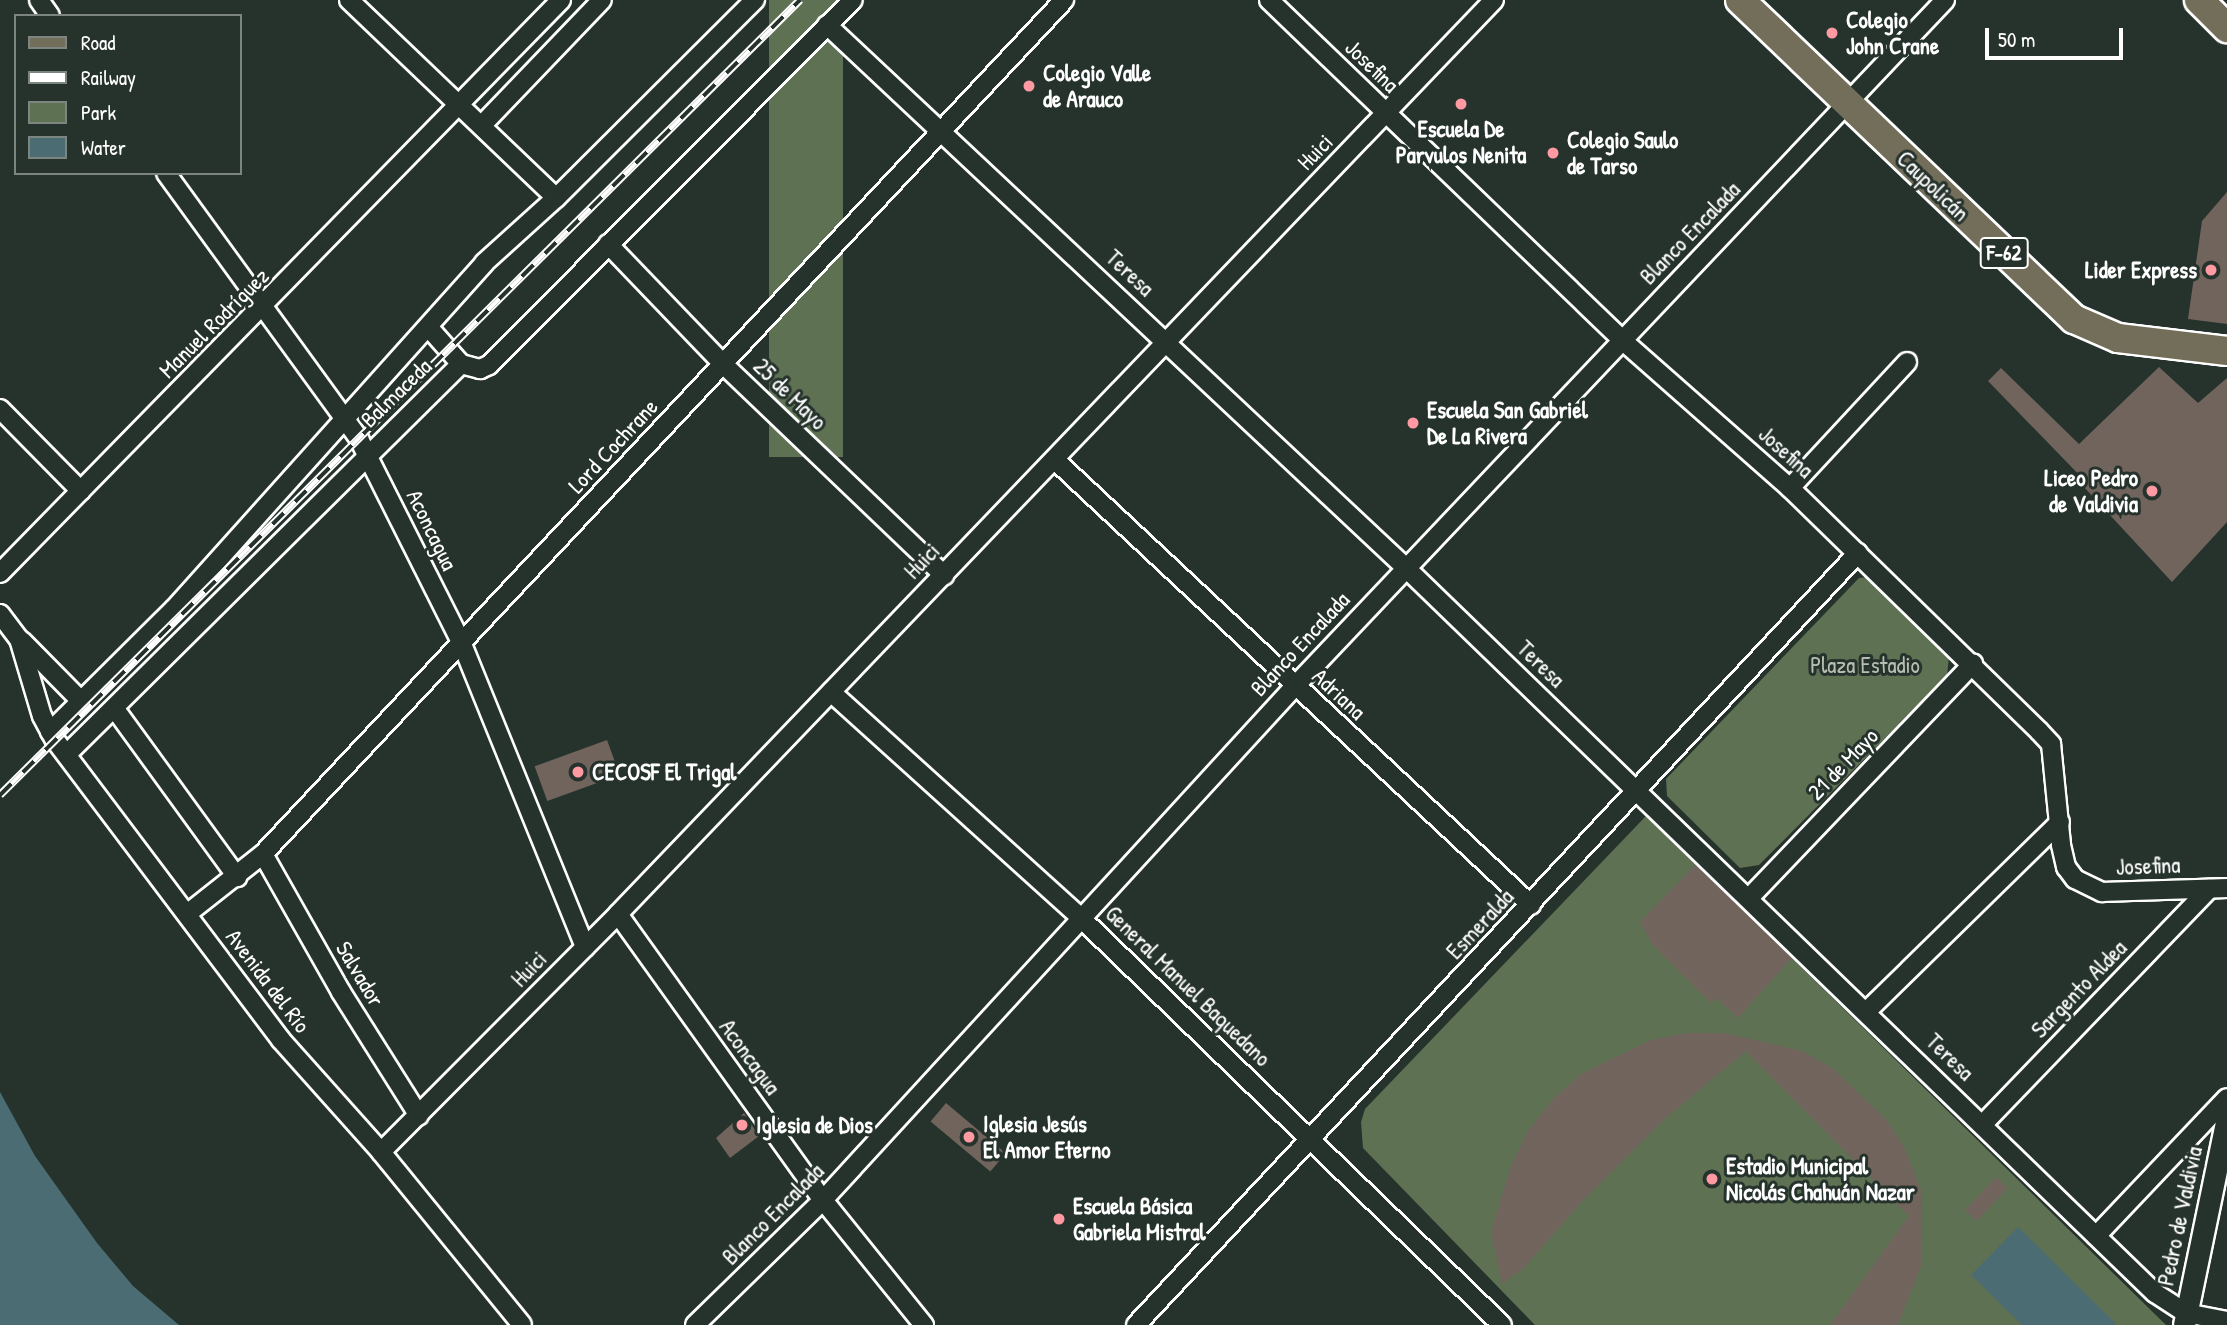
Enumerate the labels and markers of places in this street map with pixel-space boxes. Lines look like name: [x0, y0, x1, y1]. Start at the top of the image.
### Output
place label: Colegio John Crane: [1846, 6, 1939, 60]
marker: Colegio John Crane: [1824, 25, 1840, 41]
place label: Colegio Valle de Arauco: [1043, 59, 1151, 113]
marker: Colegio Valle de Arauco: [1021, 78, 1037, 94]
marker: Escuela De Parvulos Nenita: [1453, 96, 1469, 112]
place label: Escuela De Parvulos Nenita: [1396, 115, 1526, 169]
place label: Colegio Saulo de Tarso: [1567, 126, 1678, 180]
marker: Colegio Saulo de Tarso: [1545, 145, 1561, 161]
place label: Lider Express: [2085, 256, 2197, 284]
marker: Lider Express: [2203, 262, 2219, 278]
place label: Escuela San Gabriel De La Rivera: [1427, 396, 1588, 450]
marker: Escuela San Gabriel De La Rivera: [1405, 415, 1421, 431]
place label: Liceo Pedro de Valdivia: [2044, 464, 2138, 518]
marker: Liceo Pedro de Valdivia: [2144, 483, 2160, 499]
place label: CECOSF El Trigal: [592, 758, 736, 786]
marker: CECOSF El Trigal: [570, 764, 586, 780]
place label: Iglesia Jesús El Amor Eterno: [983, 1110, 1111, 1164]
place label: Iglesia de Dios: [756, 1111, 873, 1139]
marker: Iglesia de Dios: [734, 1117, 750, 1133]
marker: Iglesia Jesús El Amor Eterno: [961, 1129, 977, 1145]
place label: Estadio Municipal Nicolás Chahuán Nazar: [1726, 1152, 1915, 1206]
marker: Estadio Municipal Nicolás Chahuán Nazar: [1704, 1171, 1720, 1187]
place label: Escuela Básica Gabriela Mistral: [1073, 1192, 1206, 1246]
marker: Escuela Básica Gabriela Mistral: [1051, 1211, 1067, 1227]

